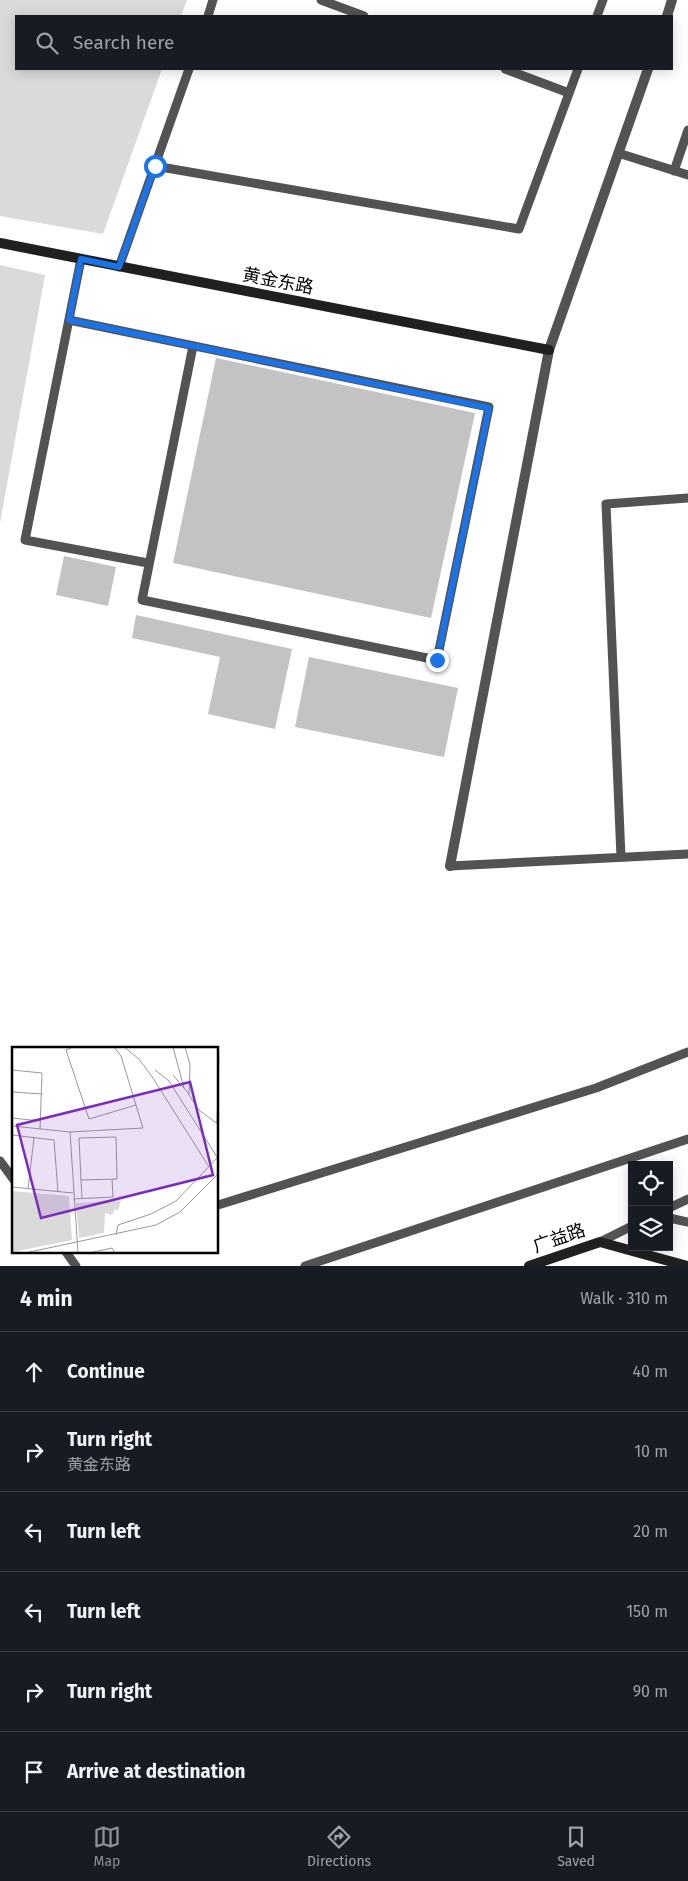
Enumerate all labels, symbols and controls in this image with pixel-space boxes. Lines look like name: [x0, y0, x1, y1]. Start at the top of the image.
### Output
search box: [15, 15, 673, 70]
icon: search: [33, 29, 61, 57]
text: Search here: [73, 31, 174, 54]
route start: [144, 155, 167, 178]
street label: 黄金东路: [241, 263, 315, 299]
route end: [426, 649, 449, 672]
inset map: [12, 1047, 219, 1254]
map controls: [628, 1161, 673, 1251]
button: locate: [628, 1161, 673, 1206]
button: layers: [628, 1206, 673, 1251]
street label: 广益路: [530, 1219, 588, 1257]
text: 4 min: [20, 1286, 73, 1312]
text: Walk · 310 m: [580, 1289, 668, 1308]
icon: ahead: [20, 1358, 48, 1386]
text: Continue: [67, 1360, 145, 1383]
text: 40 m: [633, 1362, 668, 1381]
text: Turn right: [67, 1428, 152, 1451]
icon: right: [20, 1438, 48, 1466]
text: 10 m: [634, 1442, 668, 1461]
text: 黄金东路: [67, 1455, 131, 1474]
icon: left: [20, 1518, 48, 1546]
text: Turn left: [67, 1520, 141, 1543]
text: 20 m: [633, 1522, 668, 1541]
icon: left: [20, 1598, 48, 1626]
text: Turn left: [67, 1600, 141, 1623]
text: 150 m: [626, 1602, 668, 1621]
icon: right: [20, 1678, 48, 1706]
text: Turn right: [67, 1680, 152, 1703]
text: 90 m: [633, 1682, 668, 1701]
icon: arrive: [20, 1758, 48, 1786]
text: Arrive at destination: [67, 1760, 246, 1783]
tab: Map: [93, 1823, 121, 1870]
tab: Directions: [307, 1823, 371, 1870]
tab: Saved: [557, 1823, 595, 1870]

